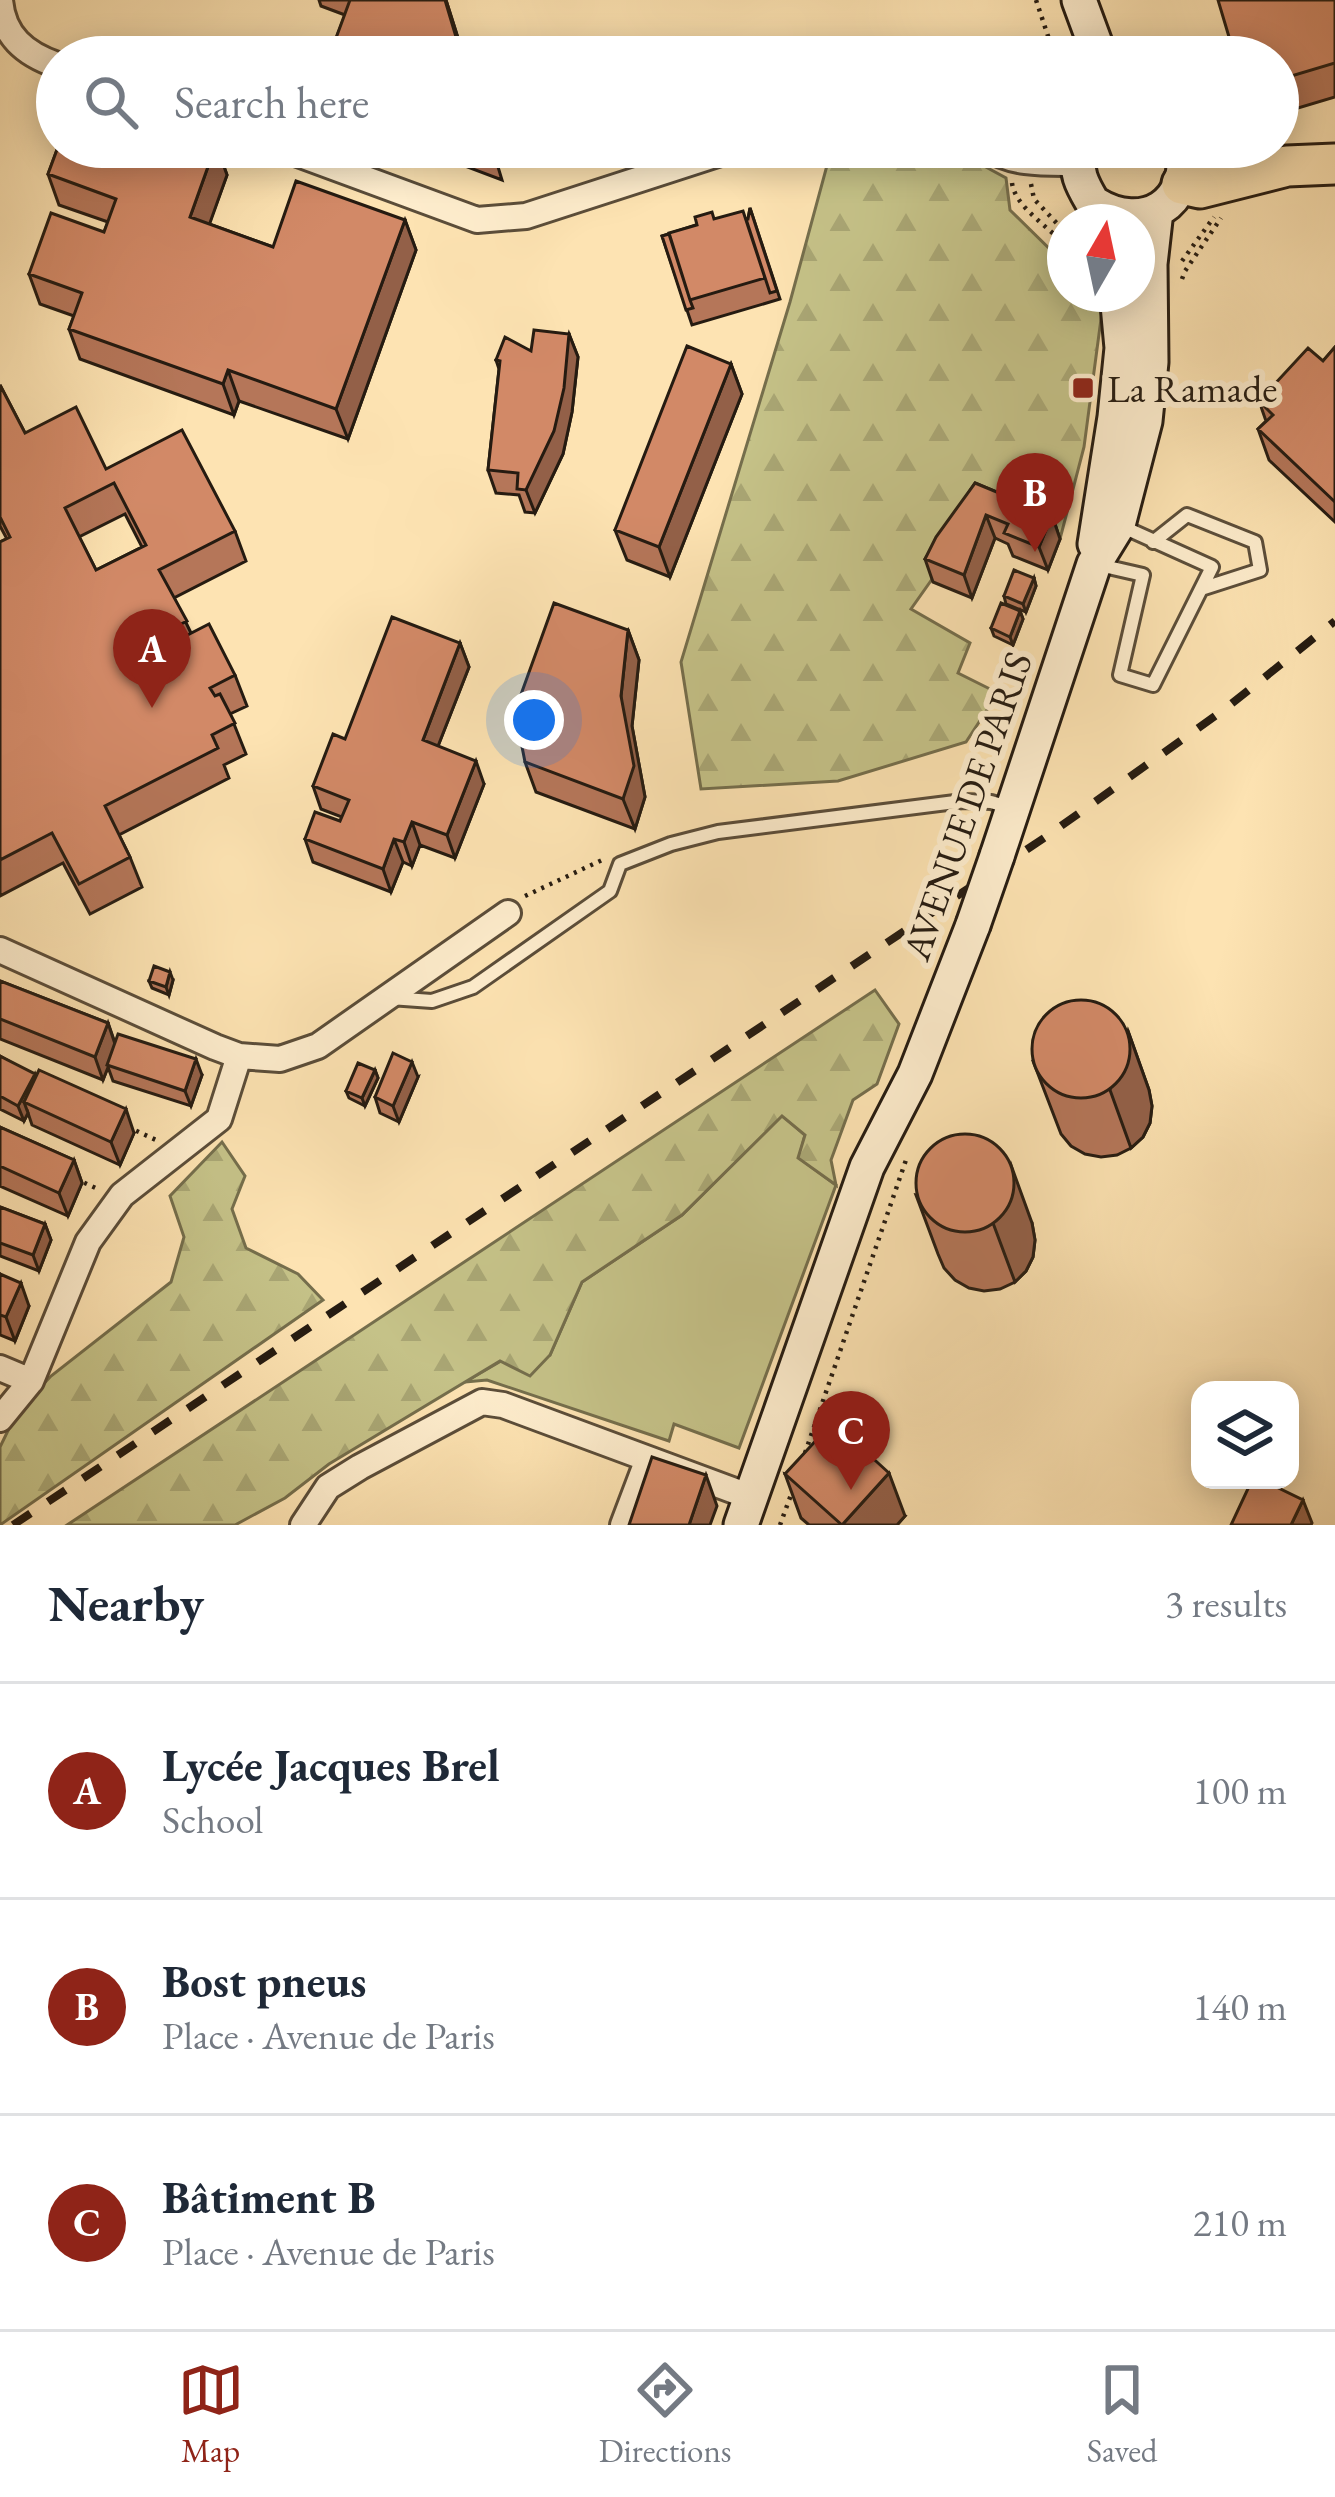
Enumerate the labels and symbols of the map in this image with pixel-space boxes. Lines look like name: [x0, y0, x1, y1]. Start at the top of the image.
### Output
north arrow: [1047, 204, 1155, 312]
place label: La Ramade: [1107, 363, 1277, 414]
marker: La Ramade: [1070, 375, 1096, 401]
pin: B: [996, 453, 1074, 552]
pin: A: [113, 609, 191, 708]
street label: AVENUE DE PARIS: [890, 645, 1044, 968]
your location: [504, 690, 564, 750]
pin: C: [812, 1391, 890, 1490]

